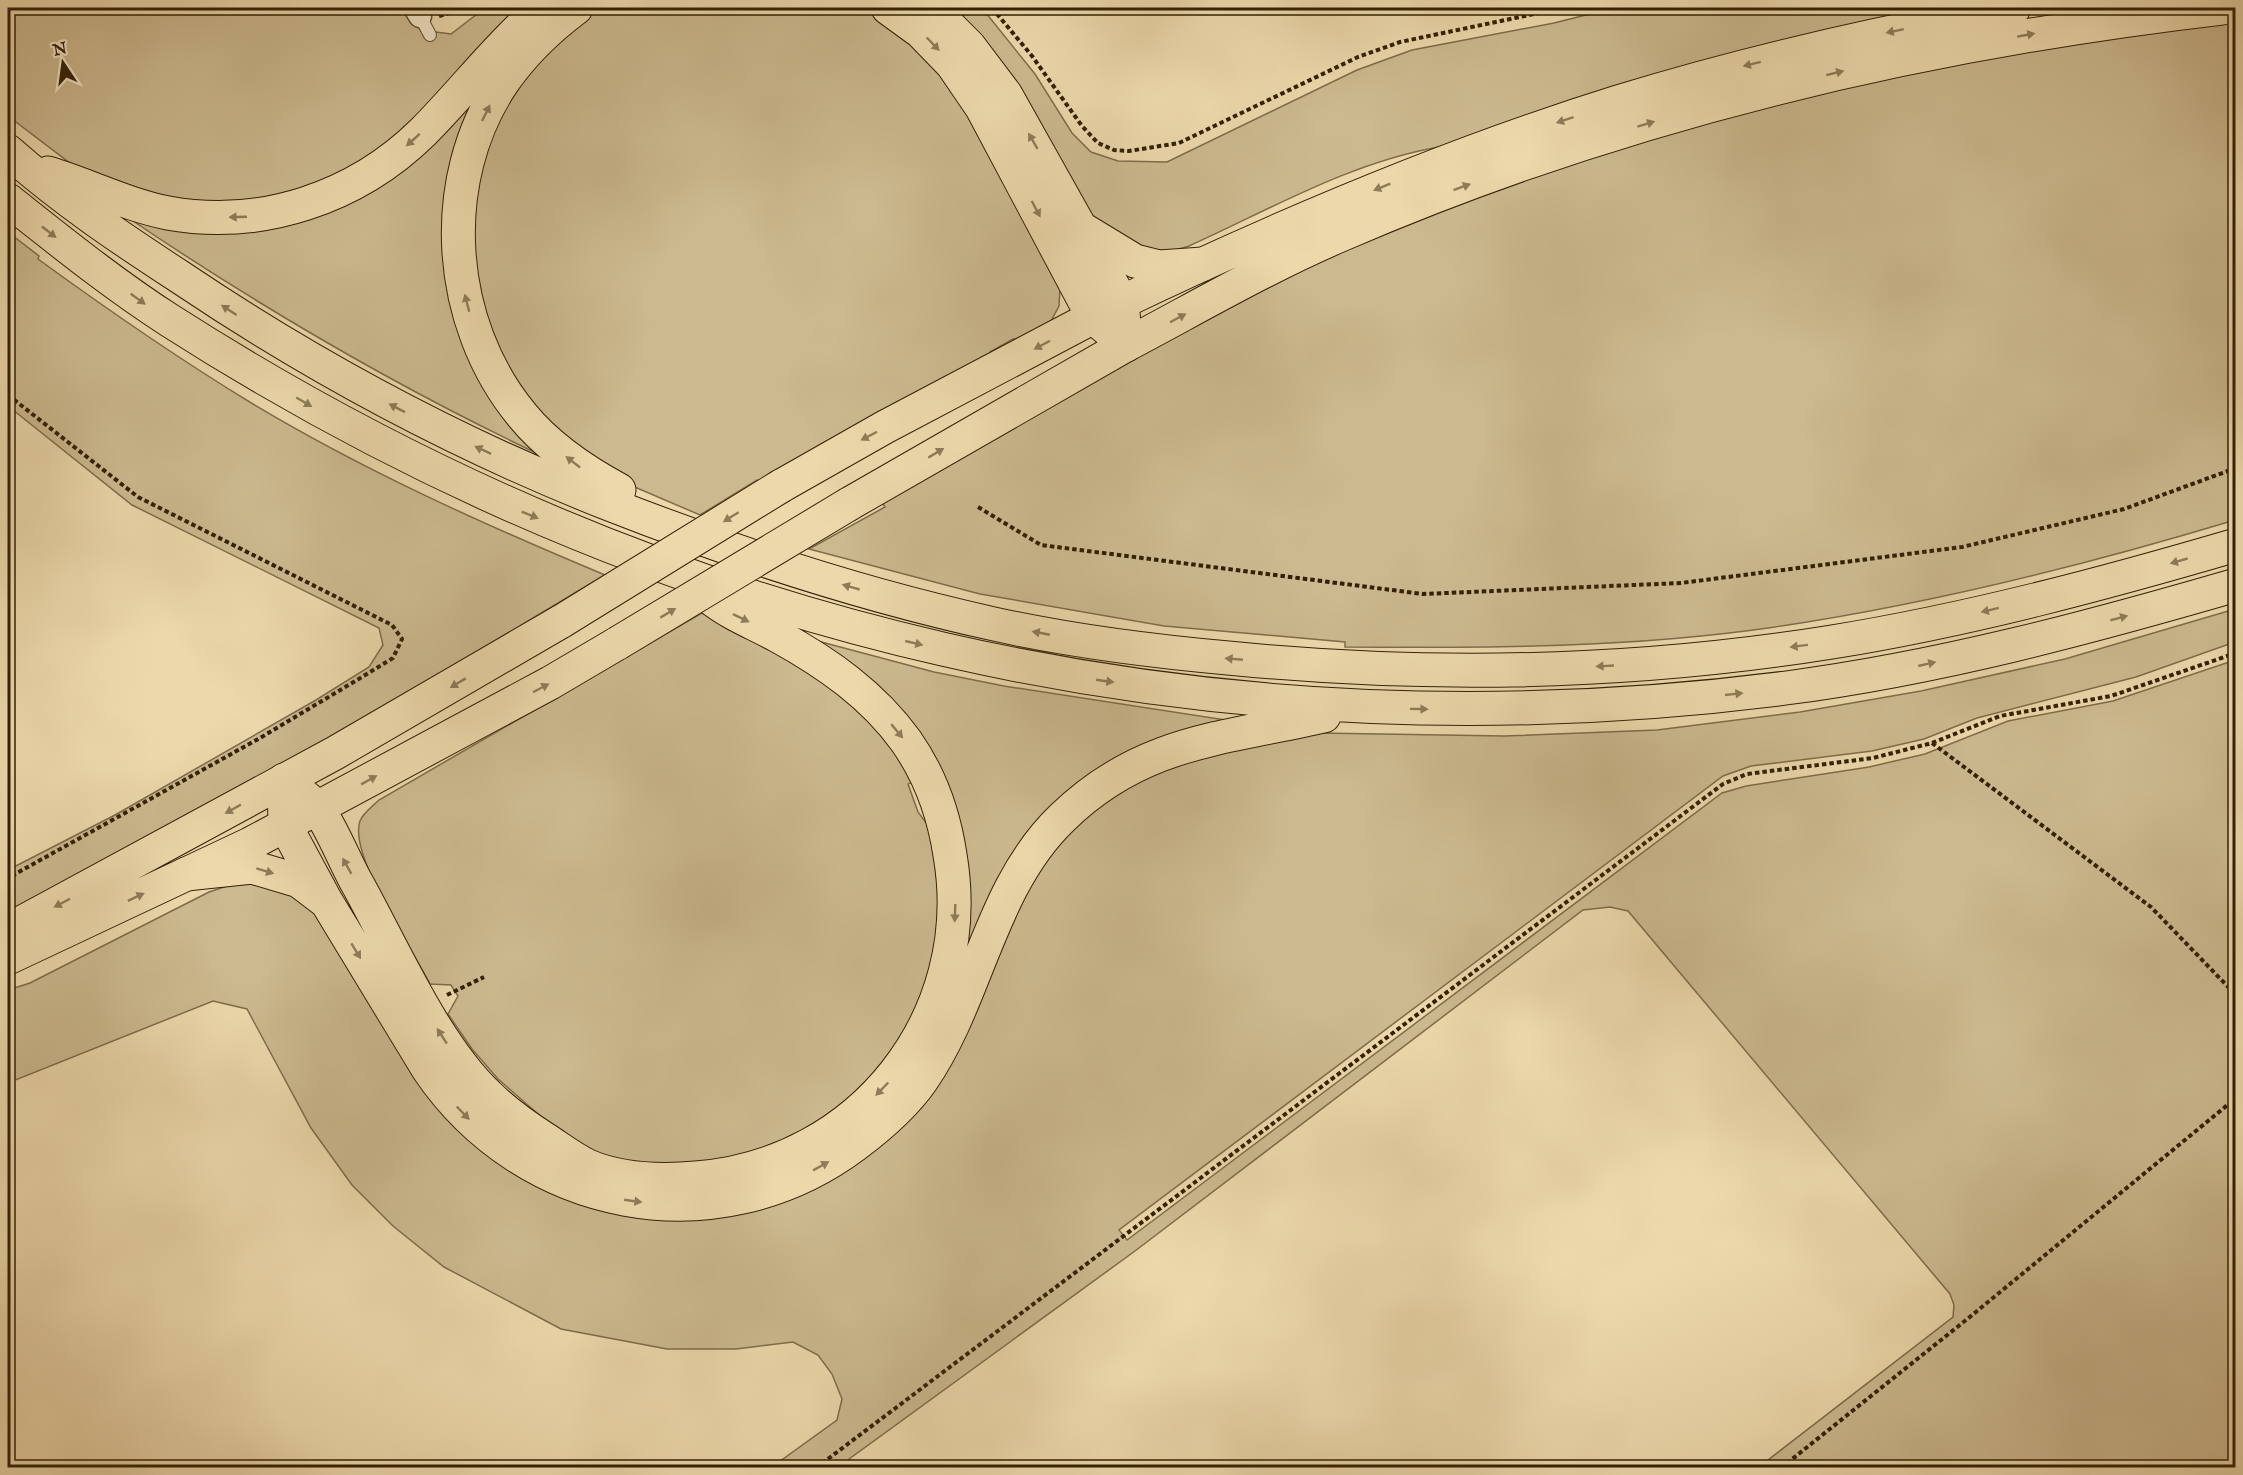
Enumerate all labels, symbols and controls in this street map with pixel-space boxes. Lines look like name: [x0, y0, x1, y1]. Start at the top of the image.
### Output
one-way arrow: [1885, 27, 1904, 36]
one-way arrow: [2016, 30, 2035, 39]
north arrow: [33, 33, 93, 93]
one-way arrow: [926, 37, 940, 51]
text: N: [50, 39, 69, 62]
one-way arrow: [1743, 60, 1761, 70]
one-way arrow: [1825, 67, 1844, 77]
one-way arrow: [481, 105, 490, 122]
one-way arrow: [1556, 115, 1574, 125]
one-way arrow: [1637, 119, 1655, 128]
one-way arrow: [406, 133, 421, 147]
one-way arrow: [1027, 133, 1038, 149]
one-way arrow: [1372, 182, 1390, 192]
one-way arrow: [1453, 182, 1471, 191]
one-way arrow: [1031, 201, 1041, 218]
one-way arrow: [229, 212, 248, 221]
one-way arrow: [41, 226, 57, 239]
one-way arrow: [130, 293, 146, 305]
one-way arrow: [462, 294, 472, 312]
one-way arrow: [221, 305, 237, 316]
one-way arrow: [1170, 313, 1187, 323]
one-way arrow: [1033, 340, 1050, 350]
one-way arrow: [296, 396, 312, 407]
one-way arrow: [389, 404, 406, 413]
one-way arrow: [860, 431, 877, 441]
one-way arrow: [474, 446, 491, 455]
one-way arrow: [928, 447, 944, 458]
one-way arrow: [565, 456, 581, 468]
one-way arrow: [521, 511, 539, 520]
one-way arrow: [723, 511, 739, 522]
one-way arrow: [2170, 557, 2188, 566]
one-way arrow: [842, 582, 860, 591]
one-way arrow: [1981, 605, 2000, 615]
one-way arrow: [660, 607, 676, 618]
one-way arrow: [733, 613, 750, 623]
one-way arrow: [2110, 613, 2128, 623]
one-way arrow: [1031, 628, 1050, 637]
one-way arrow: [904, 639, 923, 649]
one-way arrow: [1789, 641, 1808, 651]
one-way arrow: [1224, 654, 1243, 664]
one-way arrow: [1918, 659, 1937, 668]
one-way arrow: [1596, 662, 1615, 671]
one-way arrow: [1096, 676, 1115, 685]
one-way arrow: [450, 677, 466, 688]
one-way arrow: [532, 683, 549, 693]
one-way arrow: [1725, 689, 1744, 698]
one-way arrow: [1410, 704, 1429, 714]
one-way arrow: [891, 723, 904, 739]
one-way arrow: [360, 775, 377, 785]
one-way arrow: [224, 804, 241, 814]
one-way arrow: [342, 857, 352, 874]
one-way arrow: [256, 867, 274, 876]
one-way arrow: [128, 893, 145, 902]
one-way arrow: [53, 898, 70, 908]
one-way arrow: [950, 903, 959, 922]
one-way arrow: [351, 943, 362, 959]
one-way arrow: [437, 1028, 448, 1045]
one-way arrow: [875, 1081, 889, 1095]
one-way arrow: [455, 1106, 469, 1120]
one-way arrow: [813, 1161, 829, 1172]
one-way arrow: [623, 1197, 642, 1206]

